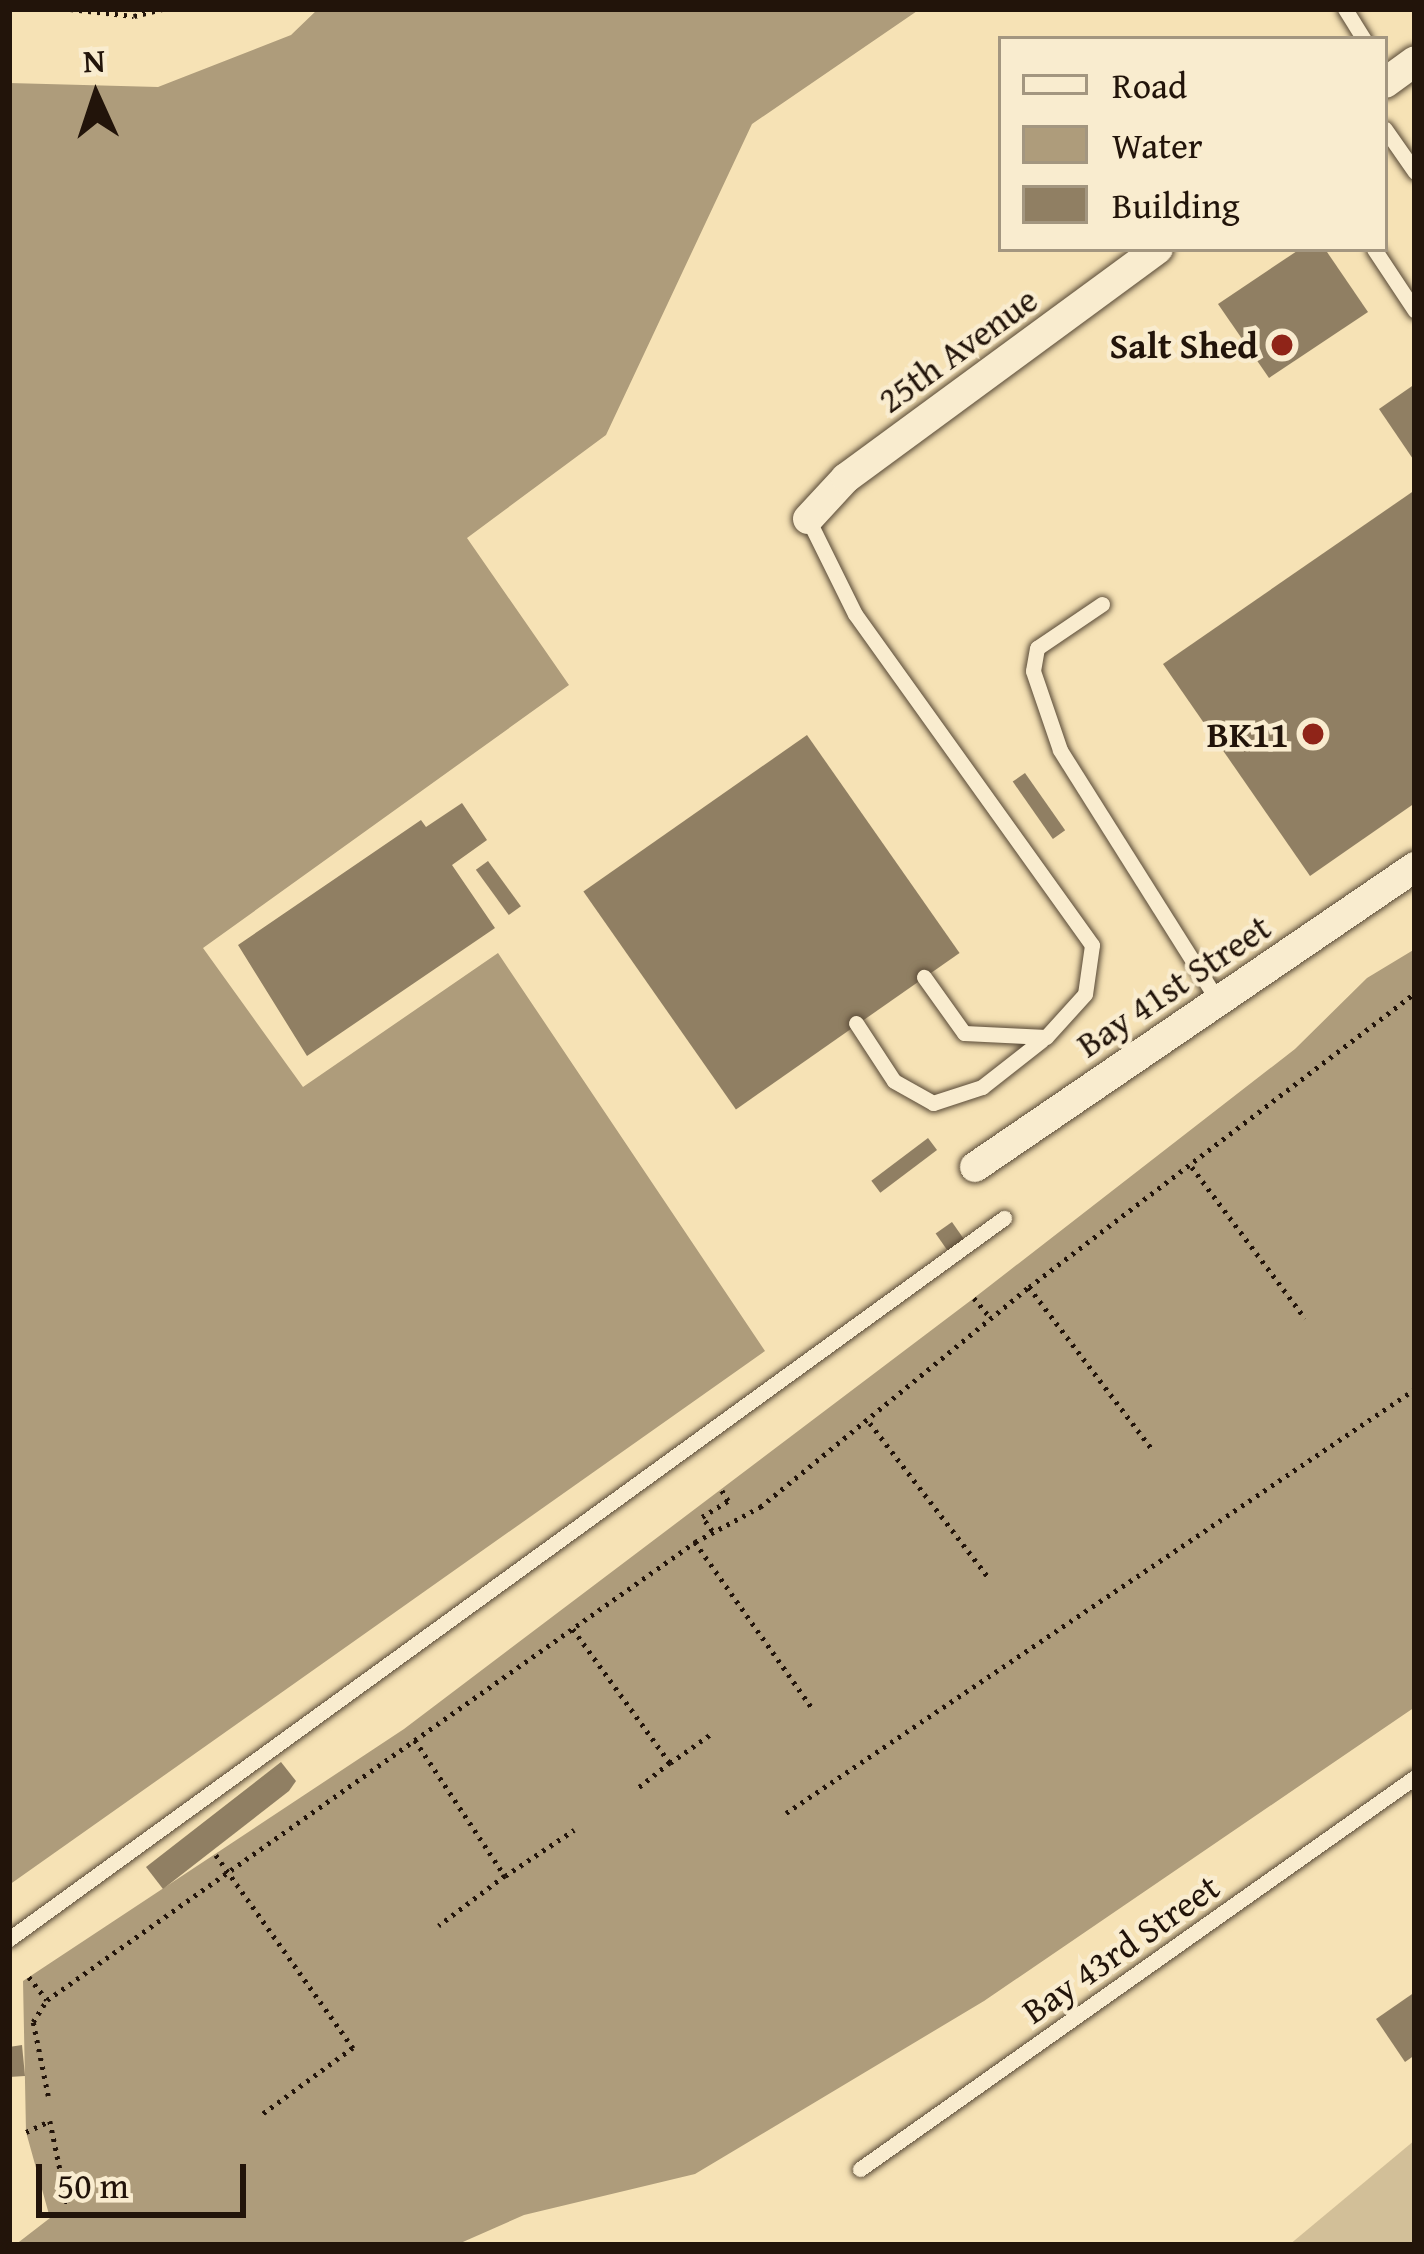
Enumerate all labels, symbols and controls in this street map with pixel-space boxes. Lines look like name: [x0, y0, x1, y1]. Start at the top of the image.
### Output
north arrow: [36, 36, 156, 156]
text: N: [82, 36, 106, 85]
legend: [998, 36, 1388, 252]
text: Road: [1112, 58, 1187, 111]
text: Water: [1112, 118, 1203, 171]
text: Building: [1112, 178, 1240, 231]
street label: 25th Avenue: [869, 277, 1045, 421]
place label: Salt Shed: [1109, 323, 1258, 367]
marker: Salt Shed: [1269, 332, 1295, 358]
place label: BK11: [1207, 712, 1289, 756]
marker: BK11: [1300, 721, 1326, 747]
street label: Bay 41st Street: [1068, 904, 1278, 1066]
street label: Bay 43rd Street: [1013, 1864, 1227, 2032]
scale bar: [42, 2140, 252, 2214]
text: 50 m: [57, 2158, 129, 2211]

